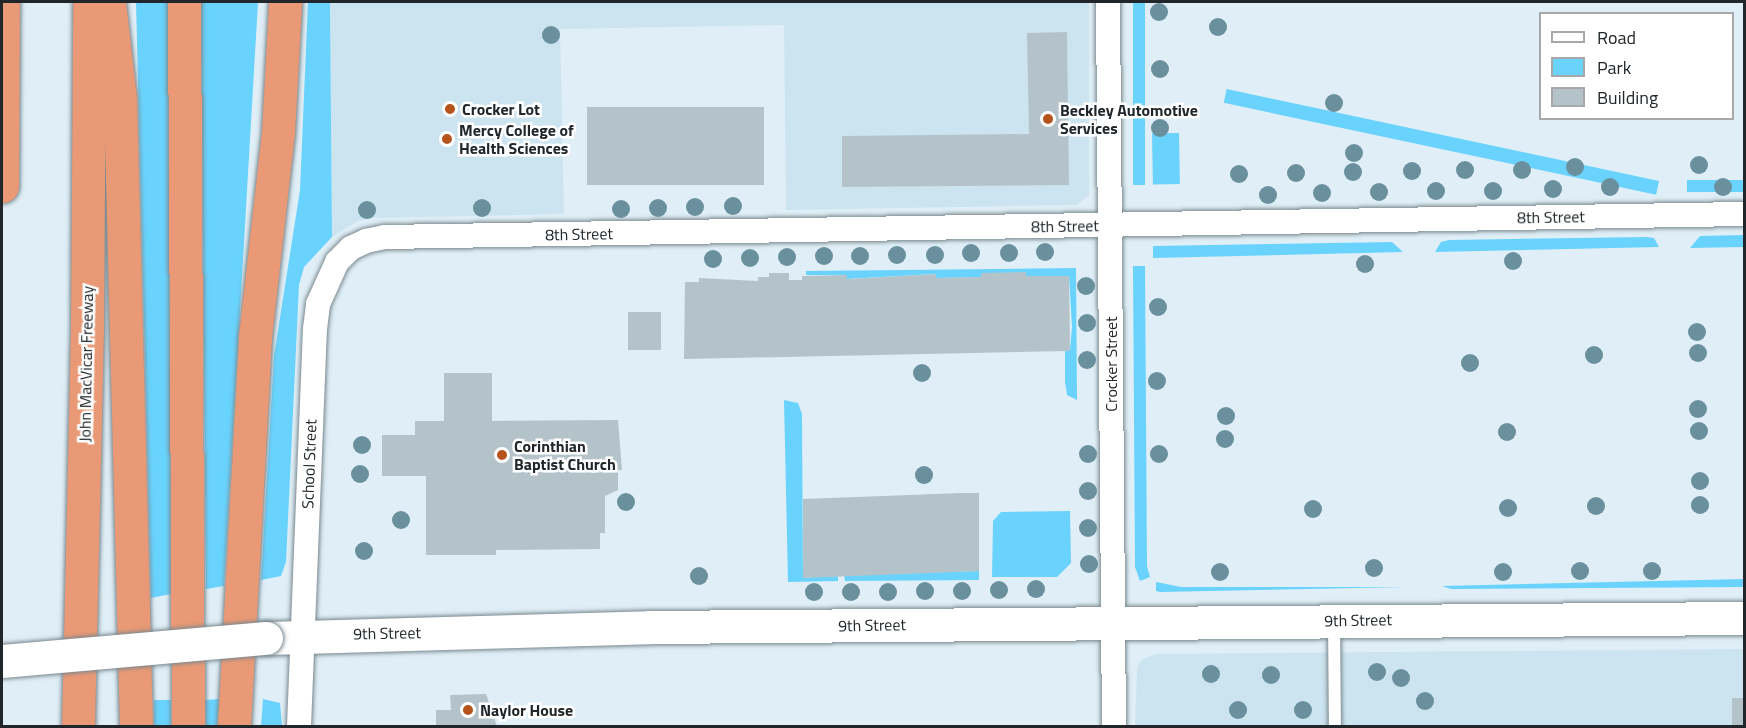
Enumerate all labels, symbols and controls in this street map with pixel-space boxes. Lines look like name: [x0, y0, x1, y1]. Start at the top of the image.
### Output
legend: [1539, 12, 1734, 120]
text: Road: [1597, 24, 1636, 51]
text: Park: [1597, 54, 1631, 81]
text: Building: [1597, 84, 1658, 111]
place label: Crocker Lot: [462, 99, 540, 119]
place label: Beckley Automotive Services: [1060, 100, 1198, 138]
marker: Crocker Lot: [443, 102, 457, 116]
marker: Beckley Automotive Services: [1041, 112, 1055, 126]
place label: Mercy College of Health Sciences: [459, 120, 574, 158]
marker: Mercy College of Health Sciences: [440, 132, 454, 146]
street label: 8th Street: [1517, 207, 1585, 227]
street label: 8th Street: [1031, 216, 1099, 236]
street label: 8th Street: [545, 224, 613, 244]
street label: John MacVicar Freeway: [75, 286, 97, 442]
street label: Crocker Street: [1101, 316, 1121, 412]
street label: School Street: [298, 419, 320, 509]
place label: Corinthian Baptist Church: [514, 436, 616, 474]
marker: Corinthian Baptist Church: [495, 448, 509, 462]
street label: 9th Street: [1324, 610, 1392, 630]
street label: 9th Street: [838, 615, 906, 635]
street label: 9th Street: [353, 623, 421, 643]
place label: Naylor House: [480, 700, 573, 720]
marker: Naylor House: [461, 703, 475, 717]

